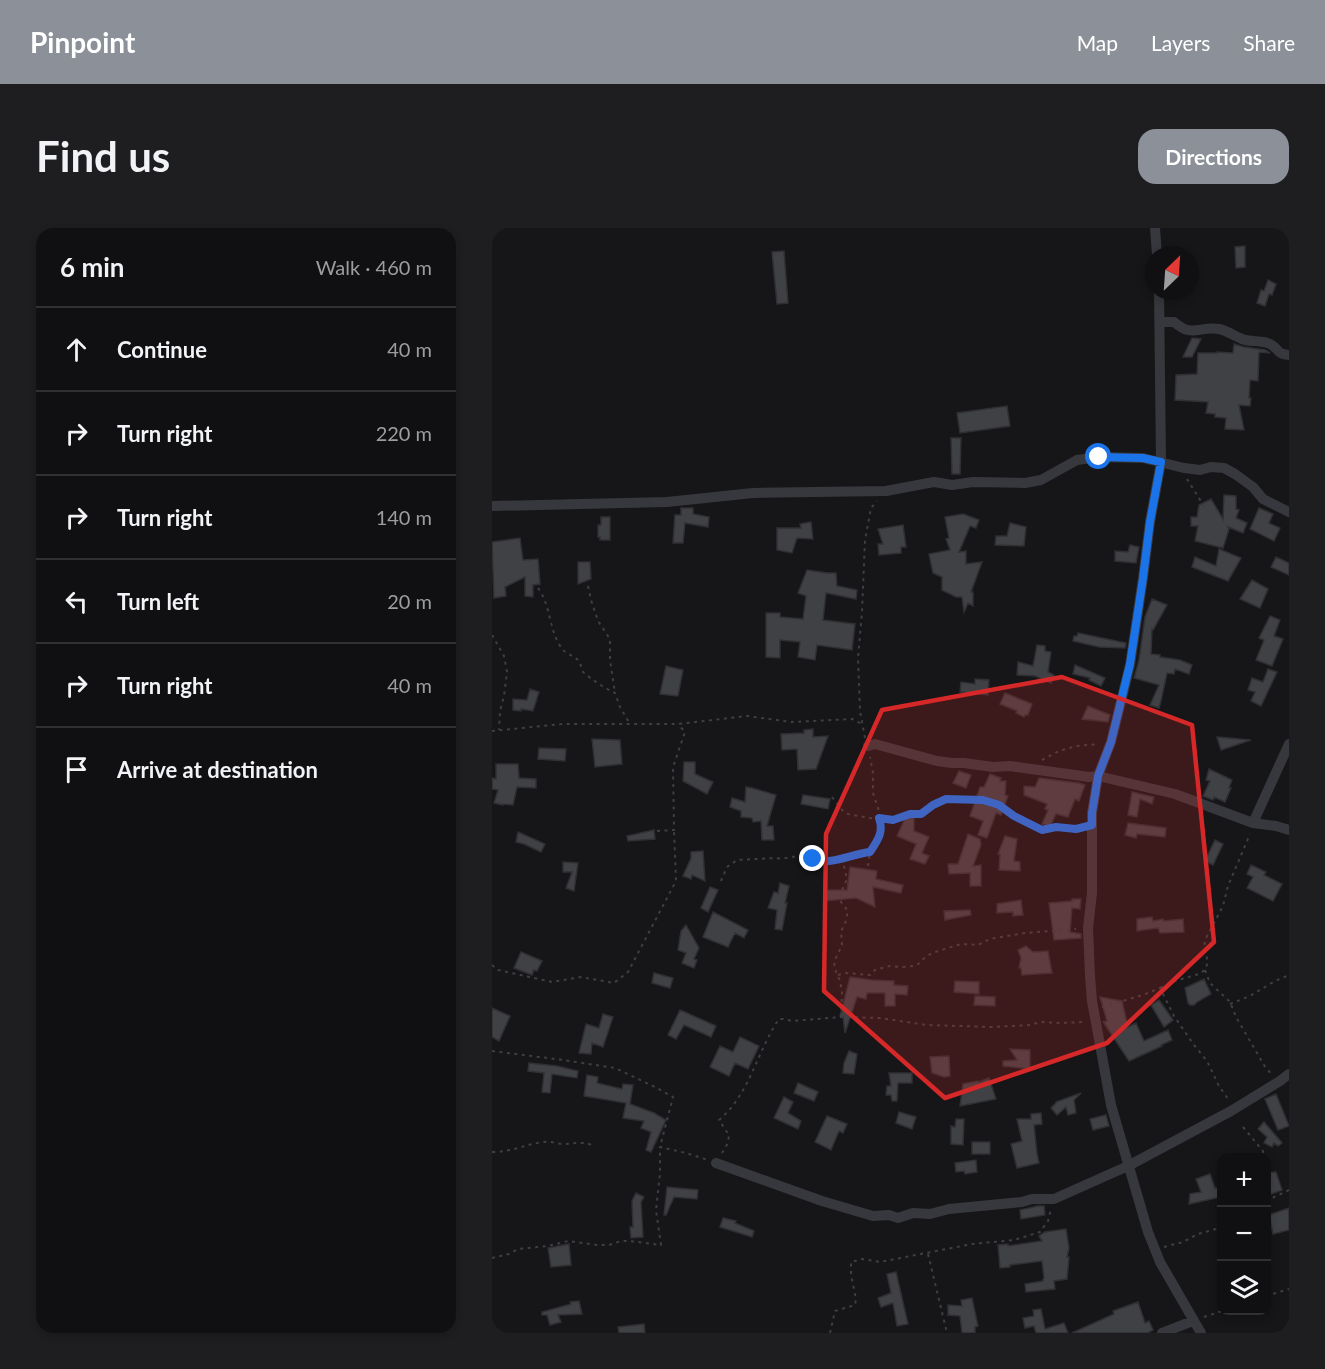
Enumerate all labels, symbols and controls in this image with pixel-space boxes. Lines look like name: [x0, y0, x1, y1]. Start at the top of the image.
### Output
text: Pinpoint: [30, 25, 135, 59]
text: Map: [1077, 30, 1118, 55]
text: Layers: [1151, 30, 1210, 55]
text: Share: [1243, 30, 1295, 55]
button: Directions: [1138, 129, 1289, 184]
text: Find us: [36, 131, 170, 181]
north arrow: [1145, 246, 1199, 300]
text: 6 min: [60, 251, 124, 283]
text: Walk · 460 m: [316, 255, 432, 279]
icon: ahead: [60, 333, 93, 366]
text: Continue: [117, 336, 207, 363]
text: 40 m: [387, 337, 432, 361]
icon: right: [60, 417, 93, 450]
text: Turn right: [117, 420, 212, 447]
text: 220 m: [376, 421, 432, 445]
route start: [1085, 443, 1111, 469]
icon: right: [60, 501, 93, 534]
text: Turn right: [117, 504, 212, 531]
text: 140 m: [376, 505, 432, 529]
icon: left: [60, 585, 93, 618]
text: Turn left: [117, 588, 199, 615]
text: 20 m: [387, 589, 432, 613]
icon: right: [60, 669, 93, 702]
text: Turn right: [117, 672, 212, 699]
text: 40 m: [387, 673, 432, 697]
icon: arrive: [60, 753, 93, 786]
text: Arrive at destination: [117, 756, 318, 783]
route end: [799, 845, 825, 871]
map controls: [1217, 1153, 1271, 1315]
button: +: [1217, 1153, 1271, 1207]
button: −: [1217, 1207, 1271, 1261]
button: layers: [1217, 1261, 1271, 1315]

